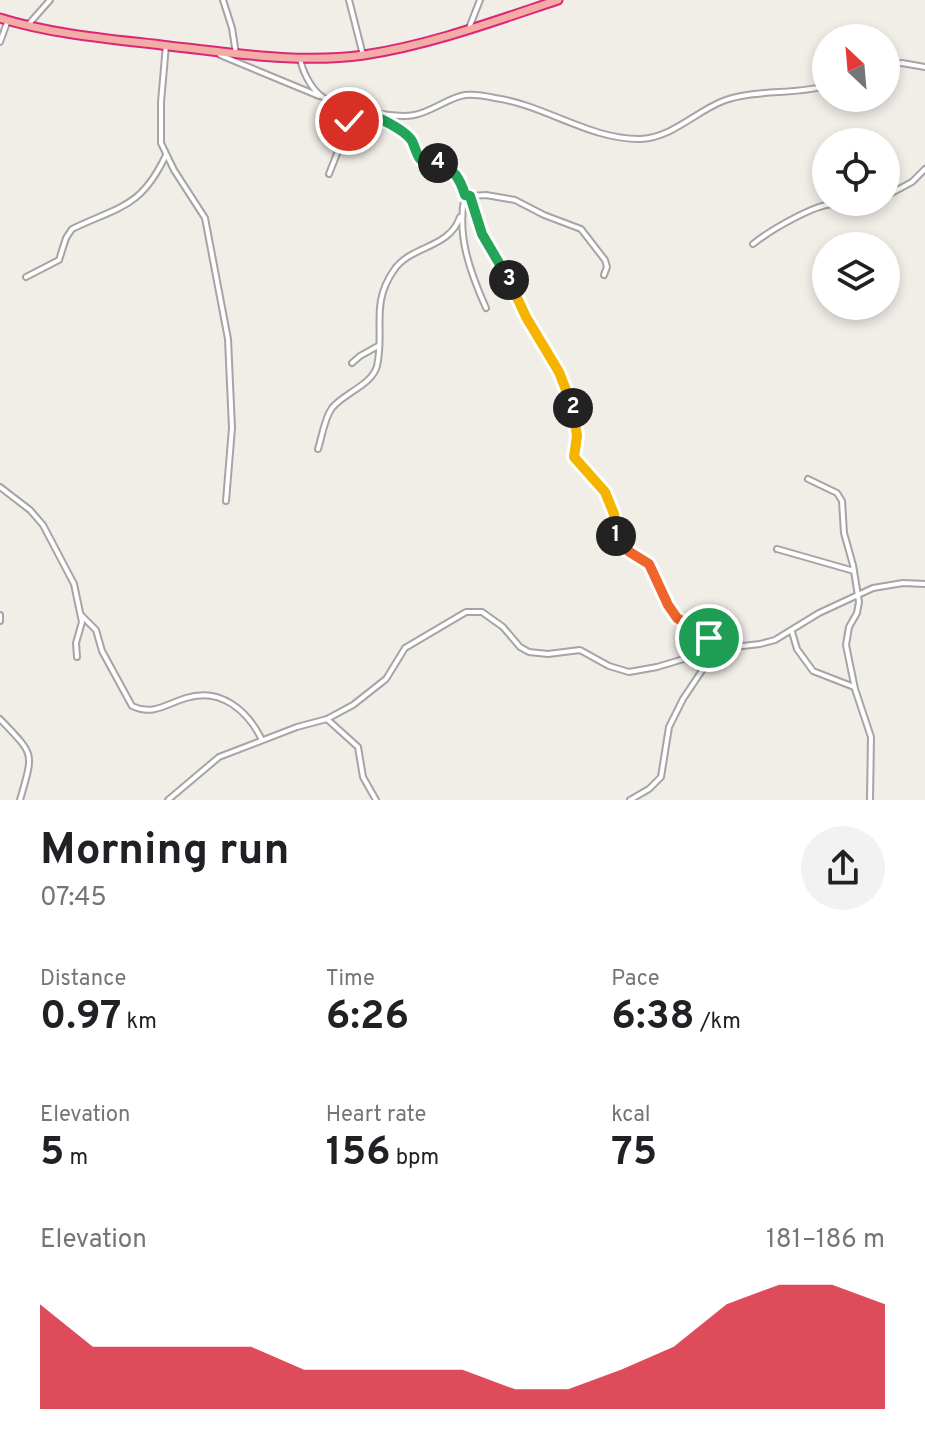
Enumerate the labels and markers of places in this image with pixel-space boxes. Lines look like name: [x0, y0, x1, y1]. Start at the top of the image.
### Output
pin: [315, 87, 383, 155]
pin: 4: [418, 143, 458, 183]
pin: 3: [489, 260, 529, 300]
pin: 2: [553, 388, 593, 428]
pin: 1: [596, 516, 636, 556]
pin: [675, 604, 743, 672]

